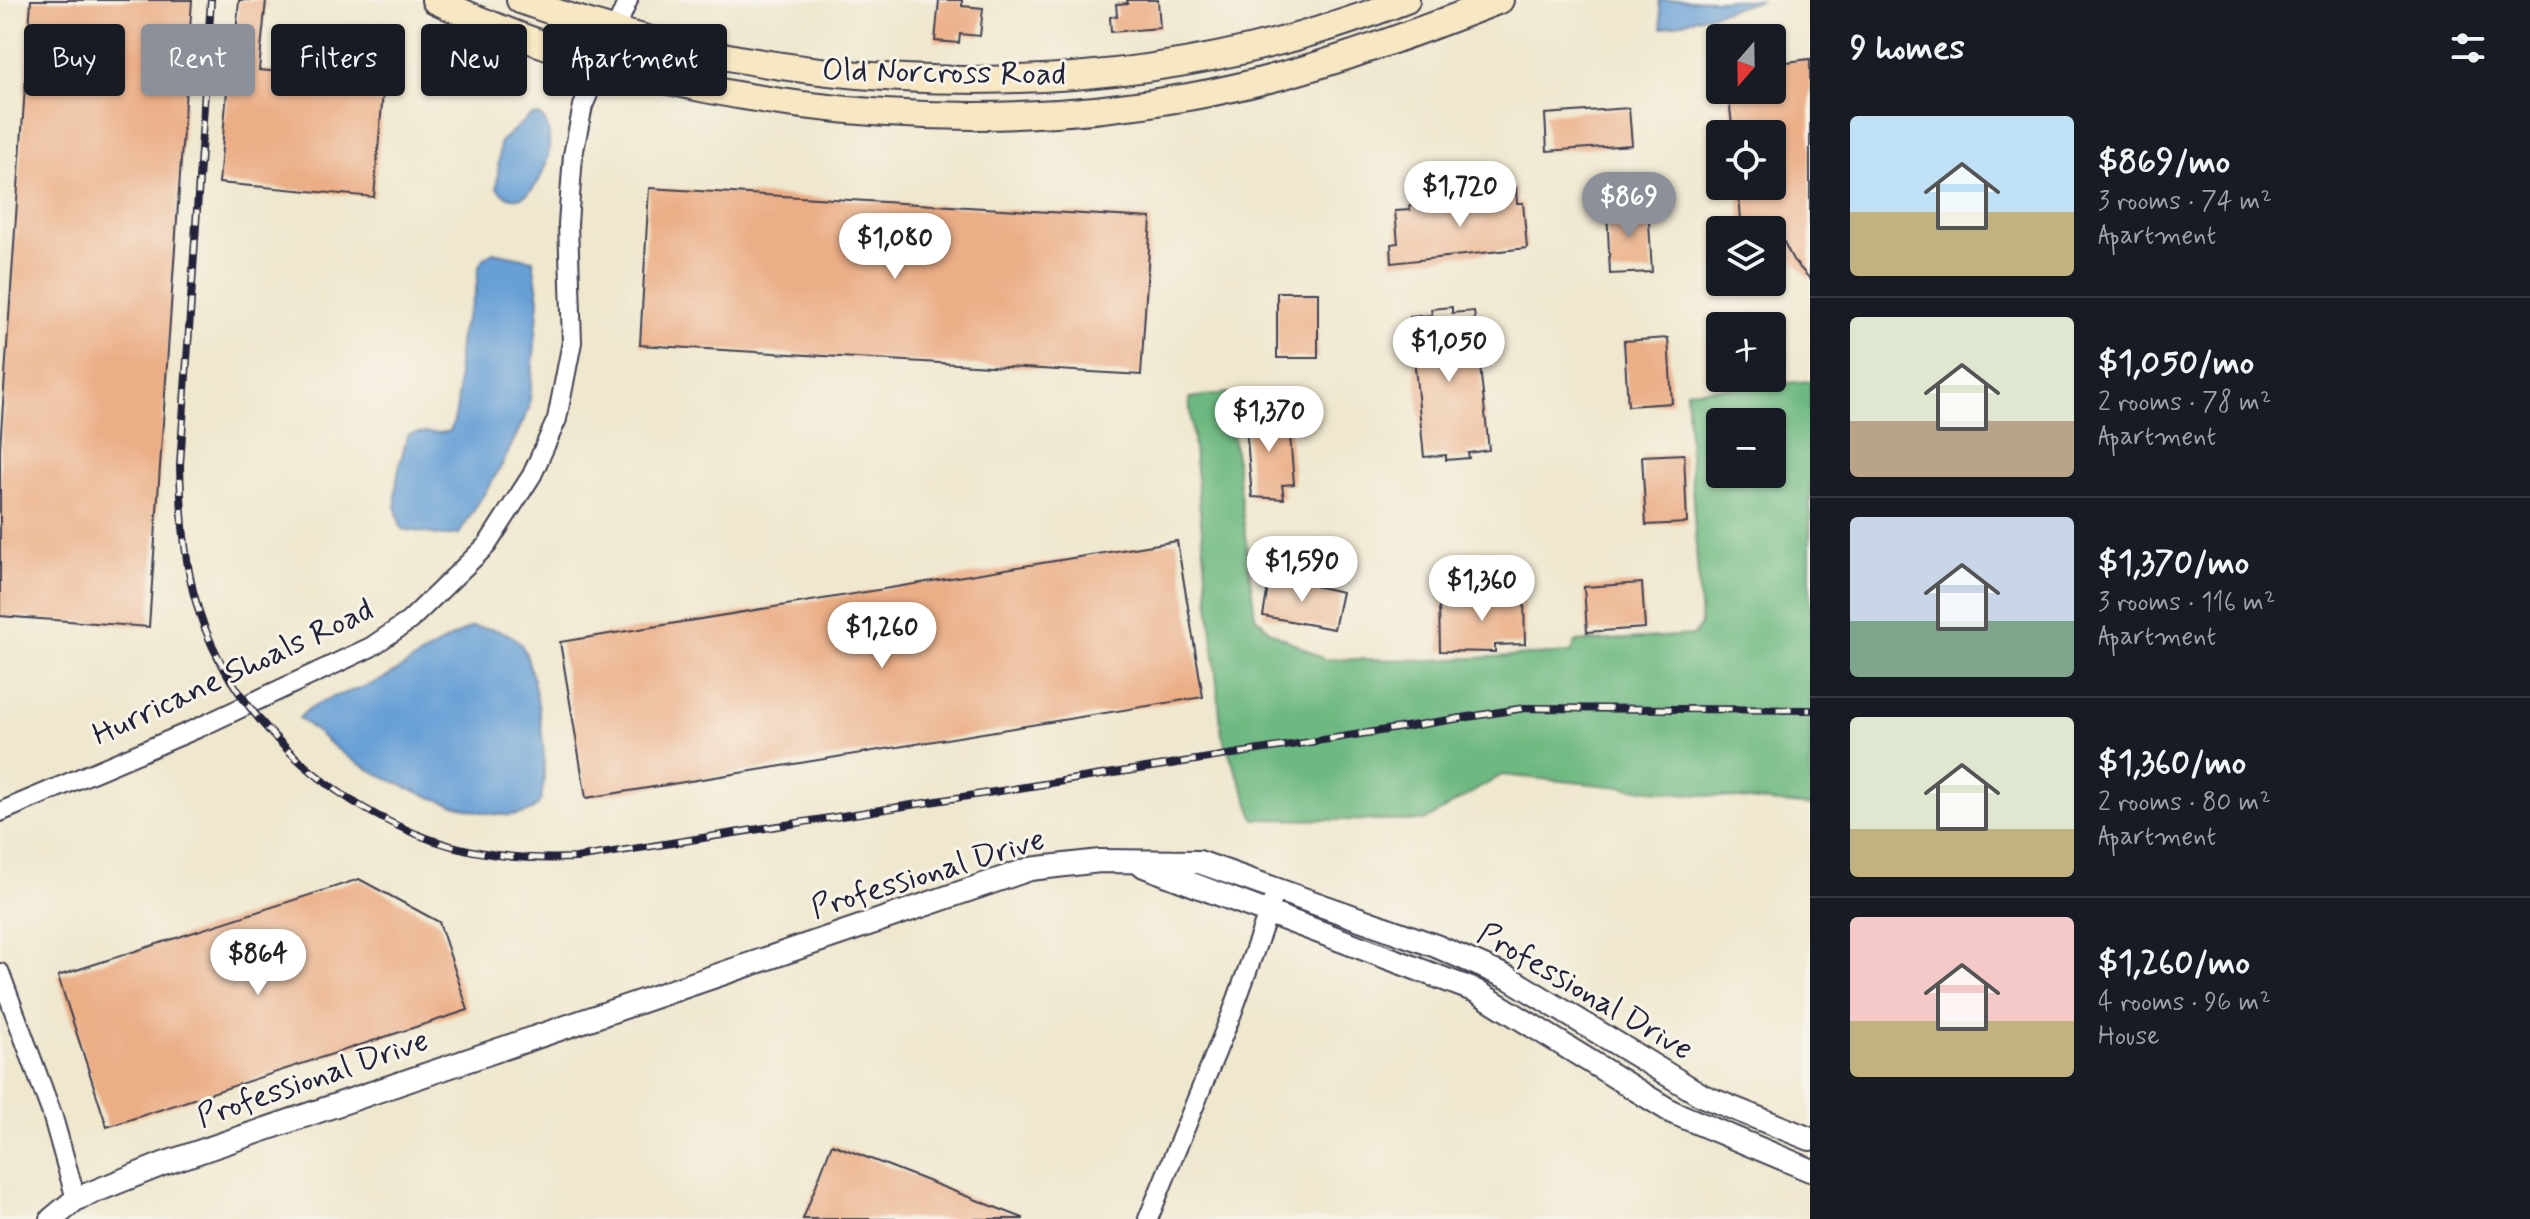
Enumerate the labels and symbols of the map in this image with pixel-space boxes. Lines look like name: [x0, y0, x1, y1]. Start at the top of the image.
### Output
north arrow: [1706, 24, 1786, 104]
street label: Old Norcross Road: [821, 50, 1067, 96]
pin: $1,720: [1395, 161, 1525, 229]
pin: $869: [1582, 172, 1676, 240]
pin: $1,080: [830, 213, 960, 281]
pin: $1,050: [1384, 316, 1514, 384]
pin: $1,370: [1204, 386, 1334, 454]
pin: $1,590: [1237, 536, 1367, 604]
pin: $1,360: [1417, 555, 1547, 623]
street label: Hurricane Shoals Road: [86, 589, 380, 757]
pin: $1,260: [817, 602, 947, 670]
street label: Professional Drive: [806, 818, 1050, 930]
street label: Professional Drive: [1470, 913, 1700, 1071]
pin: $864: [211, 929, 305, 997]
street label: Professional Drive: [192, 1020, 434, 1138]

